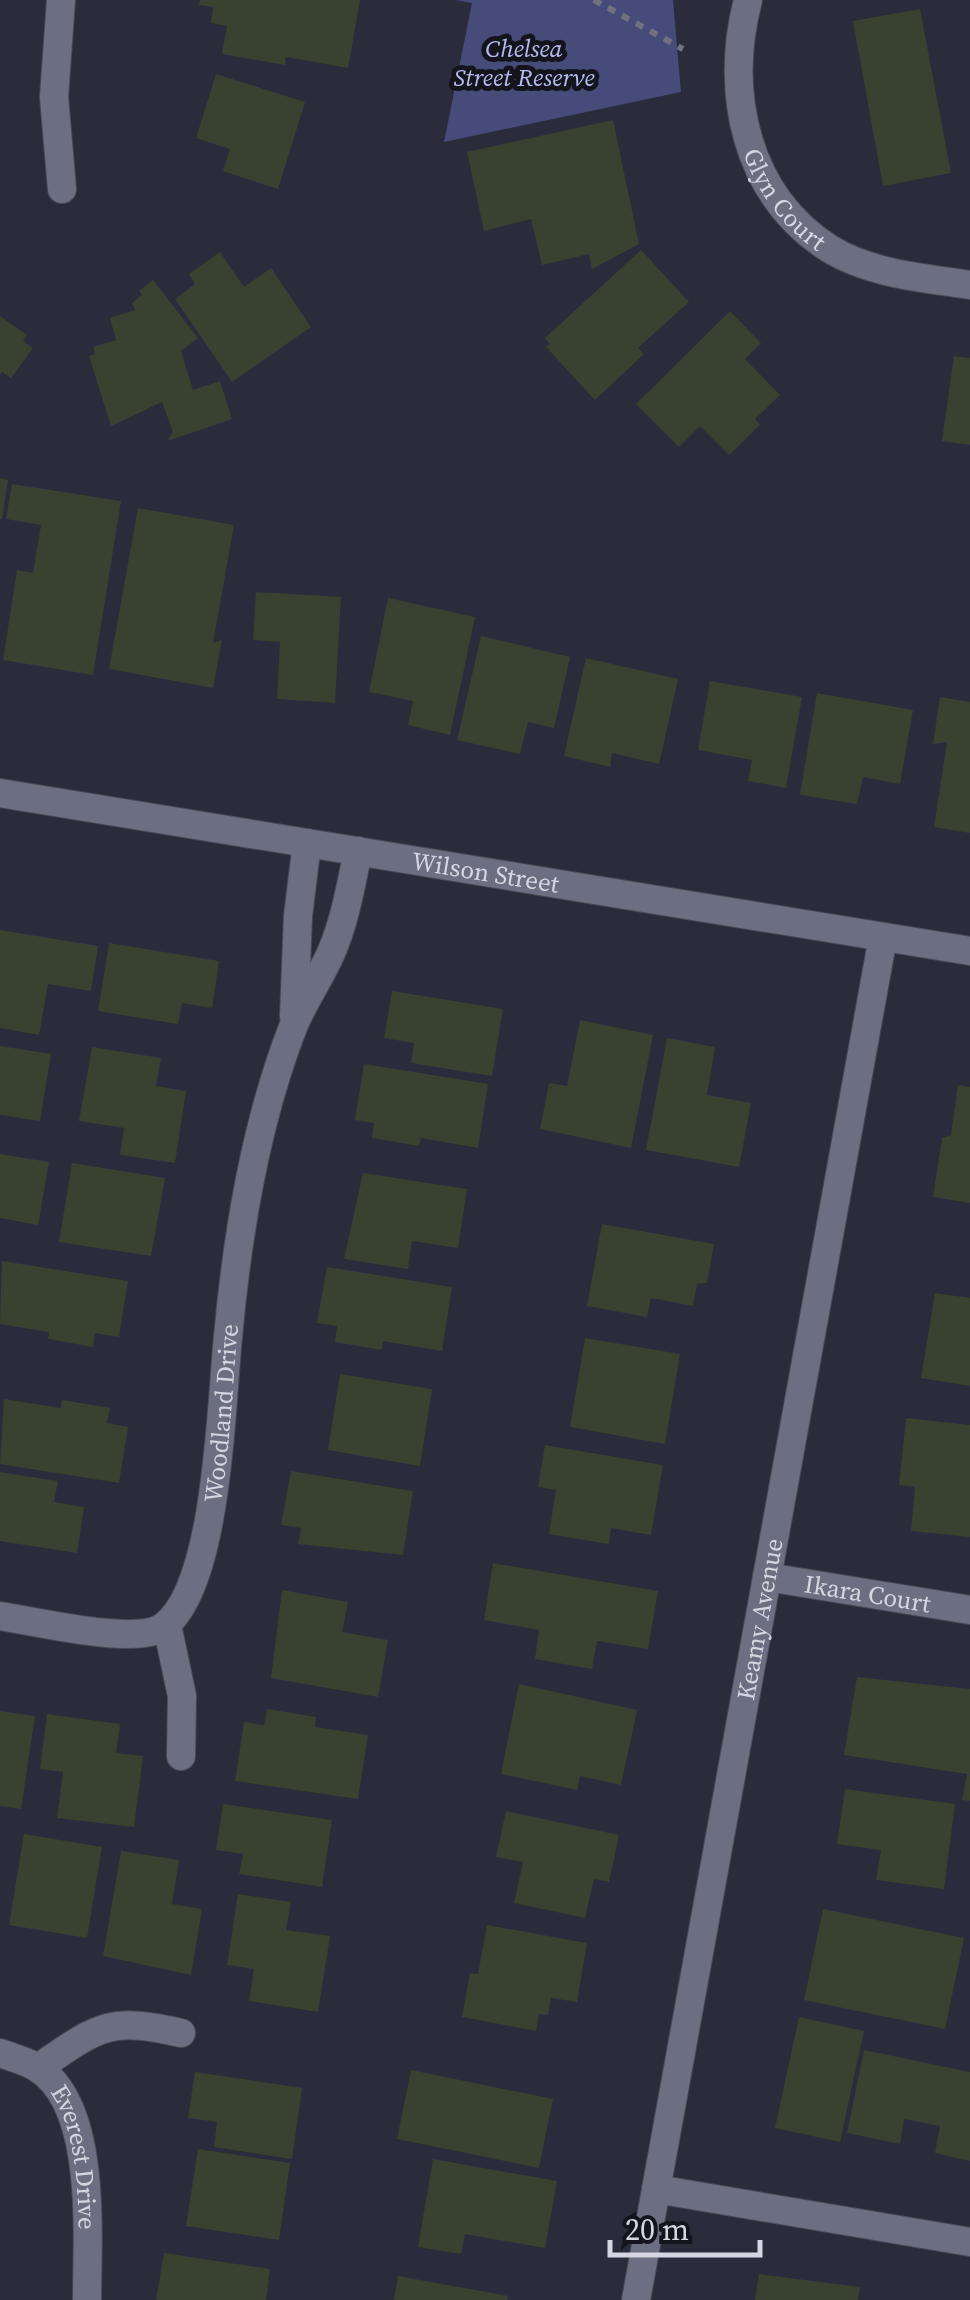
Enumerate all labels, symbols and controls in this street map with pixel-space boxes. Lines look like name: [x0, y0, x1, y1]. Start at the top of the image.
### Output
park label: Chelsea Street Reserve: [453, 31, 595, 94]
street label: Glyn Court: [736, 143, 834, 259]
street label: Wilson Street: [409, 843, 563, 901]
street label: Woodland Drive: [195, 1322, 246, 1505]
street label: Keamy Avenue: [728, 1535, 791, 1703]
street label: Ikara Court: [802, 1566, 934, 1621]
street label: Everest Drive: [43, 2078, 105, 2230]
scale bar: [610, 2195, 760, 2257]
text: 20 m: [625, 2209, 689, 2250]

